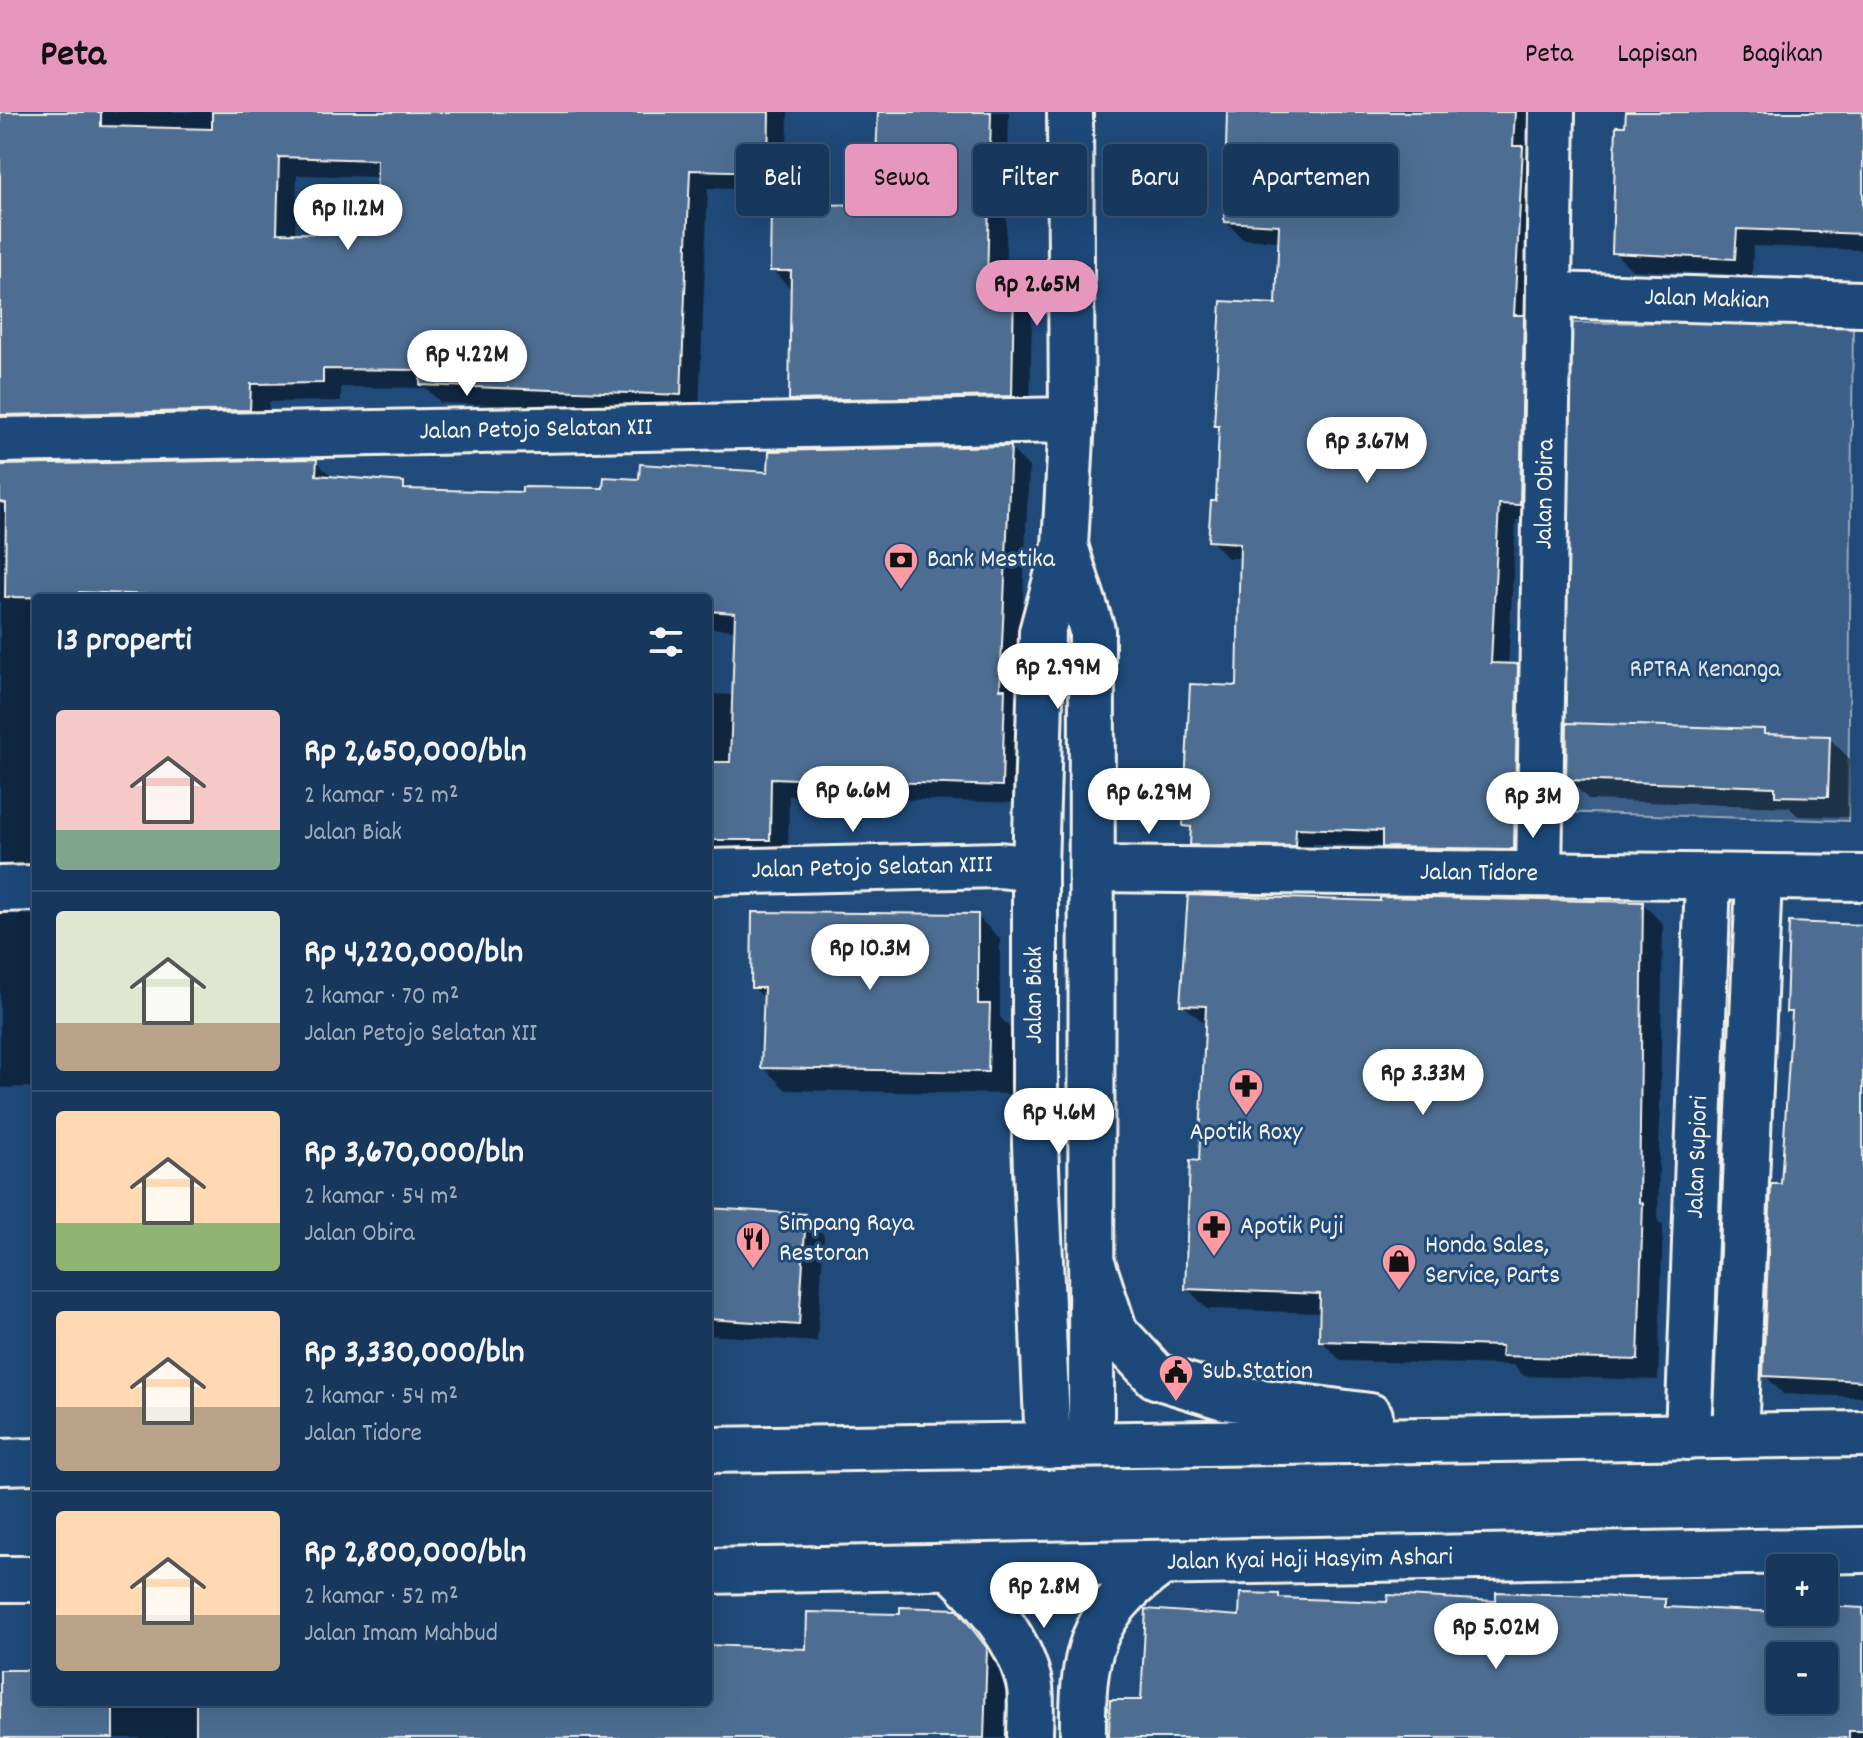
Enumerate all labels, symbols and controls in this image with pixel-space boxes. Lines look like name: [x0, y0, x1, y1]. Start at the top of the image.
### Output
text: Peta: [40, 29, 106, 84]
text: Peta: [1525, 36, 1573, 76]
text: Lapisan: [1617, 36, 1698, 76]
text: Bagikan: [1742, 36, 1823, 76]
chip: Beli: [736, 144, 829, 216]
chip: Sewa: [845, 144, 957, 216]
chip: Filter: [973, 144, 1087, 216]
chip: Baru: [1103, 144, 1207, 216]
chip: Apartemen: [1223, 144, 1398, 216]
pin: Rp 11.2M: [265, 184, 431, 252]
text: Rp 11.2M: [312, 191, 384, 228]
pin: Rp 2.65M: [954, 260, 1120, 328]
text: Rp 2.65M: [994, 267, 1080, 304]
street label: Jalan Makian: [1644, 279, 1770, 320]
pin: Rp 4.22M: [384, 330, 550, 398]
text: Rp 4.22M: [425, 337, 509, 374]
street label: Jalan Petojo Selatan XII: [419, 409, 653, 451]
pin: Rp 3.67M: [1284, 417, 1450, 485]
text: Rp 3.67M: [1325, 424, 1409, 461]
street label: Jalan Obira: [1526, 438, 1565, 550]
bank icon: Bank Mestika: [882, 541, 920, 591]
place label: Bank Mestika: [927, 542, 1056, 579]
text: 13 properti: [56, 618, 192, 667]
icon: filters: [644, 620, 688, 664]
pin: Rp 2.99M: [975, 643, 1141, 711]
text: Rp 2.99M: [1015, 650, 1101, 687]
park label: RPTRA Kenanga: [1630, 652, 1781, 689]
text: Rp 2,650,000/bln: [304, 729, 527, 778]
icon: home: [120, 742, 216, 838]
pin: Rp 6.6M: [779, 766, 927, 834]
pin: Rp 6.29M: [1066, 768, 1232, 836]
pin: Rp 3M: [1477, 772, 1589, 840]
text: Rp 6.6M: [815, 773, 891, 810]
text: Rp 6.29M: [1106, 775, 1192, 812]
text: 2 kamar · 52 m²: [304, 778, 458, 815]
text: Rp 3M: [1504, 779, 1562, 816]
text: Jalan Biak: [304, 815, 402, 852]
street label: Jalan Petojo Selatan XIII: [751, 847, 993, 889]
street label: Jalan Tidore: [1420, 854, 1538, 893]
pin: Rp 10.3M: [787, 924, 953, 992]
text: Rp 4,220,000/bln: [304, 930, 523, 979]
text: Rp 10.3M: [829, 931, 911, 968]
icon: home: [120, 943, 216, 1039]
street label: Jalan Biak: [1017, 946, 1054, 1044]
text: 2 kamar · 70 m²: [304, 979, 459, 1016]
text: Jalan Petojo Selatan XII: [304, 1016, 537, 1053]
pin: Rp 3.33M: [1340, 1049, 1506, 1117]
text: Rp 3.33M: [1381, 1056, 1465, 1093]
pharmacy icon: Apotik Roxy: [1227, 1067, 1265, 1117]
pin: Rp 4.6M: [985, 1088, 1133, 1156]
text: Rp 4.6M: [1022, 1095, 1096, 1132]
street label: Jalan Supiori: [1677, 1095, 1719, 1220]
place label: Apotik Roxy: [1189, 1115, 1303, 1152]
text: Rp 3,670,000/bln: [304, 1130, 524, 1179]
icon: home: [120, 1143, 216, 1239]
text: 2 kamar · 54 m²: [304, 1179, 458, 1216]
place label: Simpang Raya Restoran: [779, 1206, 915, 1273]
pharmacy icon: Apotik Puji: [1195, 1208, 1233, 1258]
place label: Apotik Puji: [1240, 1209, 1344, 1246]
text: Jalan Obira: [304, 1216, 415, 1253]
restaurant icon: Simpang Raya Restoran: [734, 1220, 772, 1270]
place label: Honda Sales, Service, Parts: [1425, 1228, 1560, 1295]
shop icon: Honda Sales, Service, Parts: [1380, 1242, 1418, 1292]
text: Rp 3,330,000/bln: [304, 1330, 525, 1379]
icon: home: [120, 1343, 216, 1439]
public building icon: Sub Station: [1157, 1353, 1195, 1403]
place label: Sub Station: [1202, 1354, 1313, 1391]
text: 2 kamar · 54 m²: [304, 1379, 458, 1416]
text: Jalan Tidore: [304, 1416, 422, 1453]
text: Rp 2,800,000/bln: [304, 1530, 526, 1579]
street label: Jalan Kyai Haji Hasyim Ashari: [1167, 1539, 1453, 1581]
icon: home: [120, 1543, 216, 1639]
map controls: [1766, 1554, 1838, 1714]
button: +: [1766, 1554, 1838, 1626]
pin: Rp 2.8M: [970, 1562, 1118, 1630]
text: Rp 2.8M: [1008, 1569, 1080, 1606]
text: 2 kamar · 52 m²: [304, 1579, 458, 1616]
pin: Rp 5.02M: [1413, 1603, 1579, 1671]
text: Rp 5.02M: [1452, 1610, 1540, 1647]
text: Jalan Imam Mahbud: [304, 1616, 498, 1653]
button: −: [1766, 1642, 1838, 1714]

